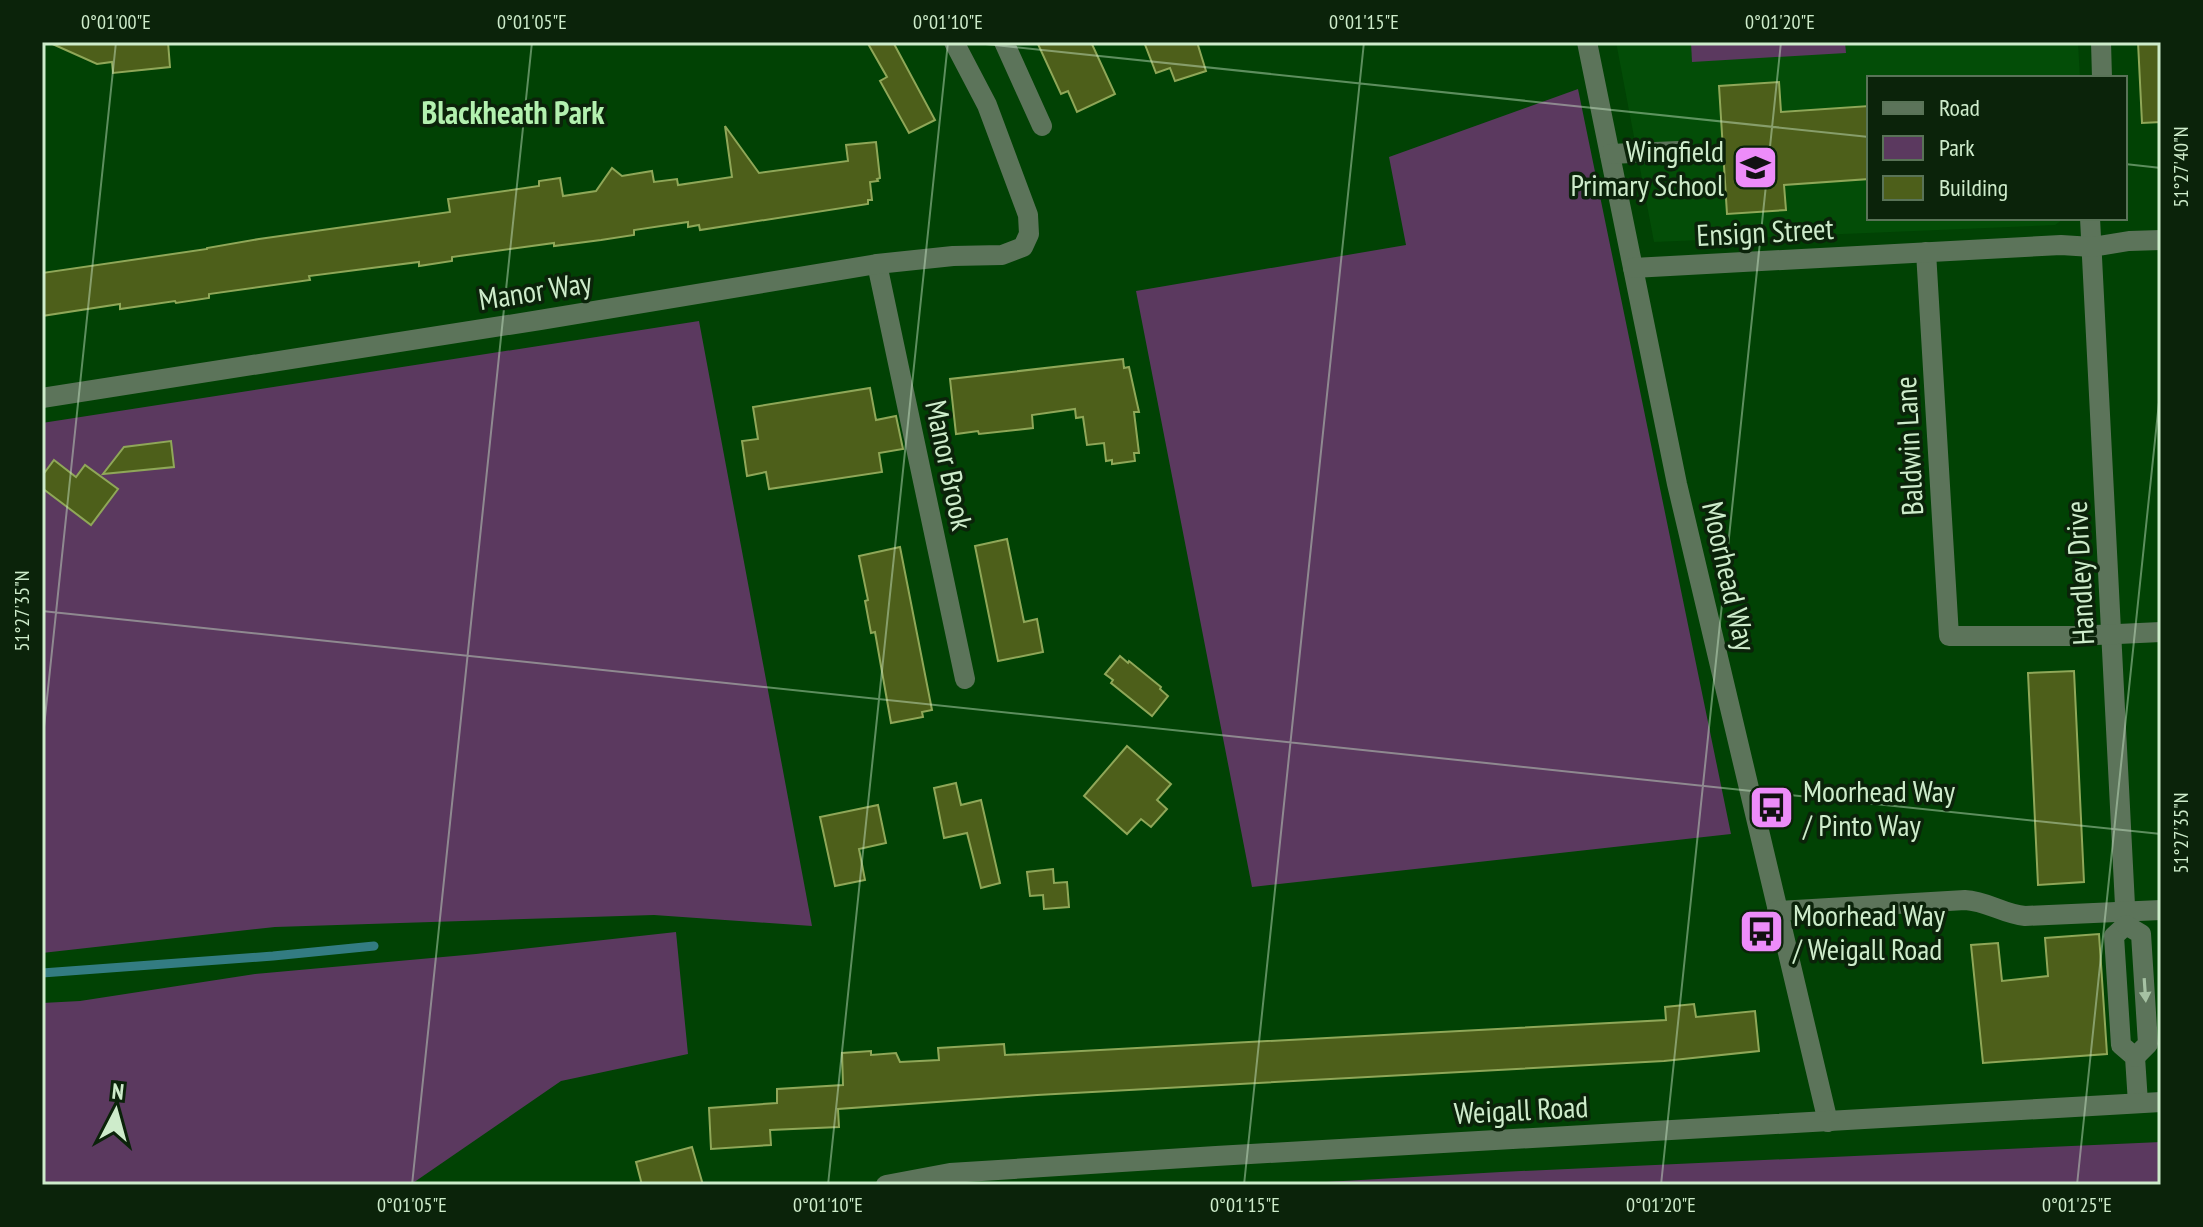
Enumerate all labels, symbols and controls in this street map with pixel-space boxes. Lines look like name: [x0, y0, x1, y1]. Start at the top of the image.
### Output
text: 0°01'00"E: [81, 9, 151, 35]
text: 0°01'05"E: [497, 9, 567, 35]
text: 0°01'10"E: [913, 9, 983, 35]
text: 0°01'15"E: [1329, 9, 1399, 35]
text: 0°01'20"E: [1745, 9, 1815, 35]
legend: [1867, 76, 2127, 220]
district label: Blackheath Park: [422, 91, 605, 133]
text: Road: [1939, 92, 1980, 123]
text: 51°27'40"N: [2168, 127, 2194, 207]
place label: Wingfield Primary School: [1570, 131, 1724, 204]
text: Park: [1939, 132, 1975, 163]
school or university icon: Wingfield Primary School: [1731, 143, 1779, 191]
text: Building: [1939, 172, 2008, 203]
street label: Ensign Street: [1695, 208, 1835, 254]
street label: Manor Way: [476, 262, 595, 318]
street label: Baldwin Lane: [1885, 375, 1931, 517]
street label: Manor Brook: [917, 397, 983, 534]
street label: Moorhead Way: [1694, 497, 1766, 655]
street label: Handley Drive: [2056, 500, 2102, 646]
text: 51°27'35"N: [9, 571, 35, 651]
place label: Moorhead Way / Pinto Way: [1802, 771, 1956, 844]
bus stop icon: Moorhead Way / Pinto Way: [1748, 783, 1796, 831]
text: 51°27'35"N: [2168, 793, 2194, 873]
place label: Moorhead Way / Weigall Road: [1792, 895, 1946, 968]
bus stop icon: Moorhead Way / Weigall Road: [1738, 907, 1786, 955]
one-way arrow: [2139, 978, 2152, 1003]
north arrow: [76, 1071, 156, 1151]
text: N: [111, 1077, 125, 1106]
street label: Weigall Road: [1453, 1086, 1589, 1132]
text: 0°01'05"E: [377, 1192, 447, 1218]
text: 0°01'10"E: [793, 1192, 863, 1218]
text: 0°01'15"E: [1210, 1192, 1280, 1218]
text: 0°01'20"E: [1626, 1192, 1696, 1218]
text: 0°01'25"E: [2042, 1192, 2112, 1218]

